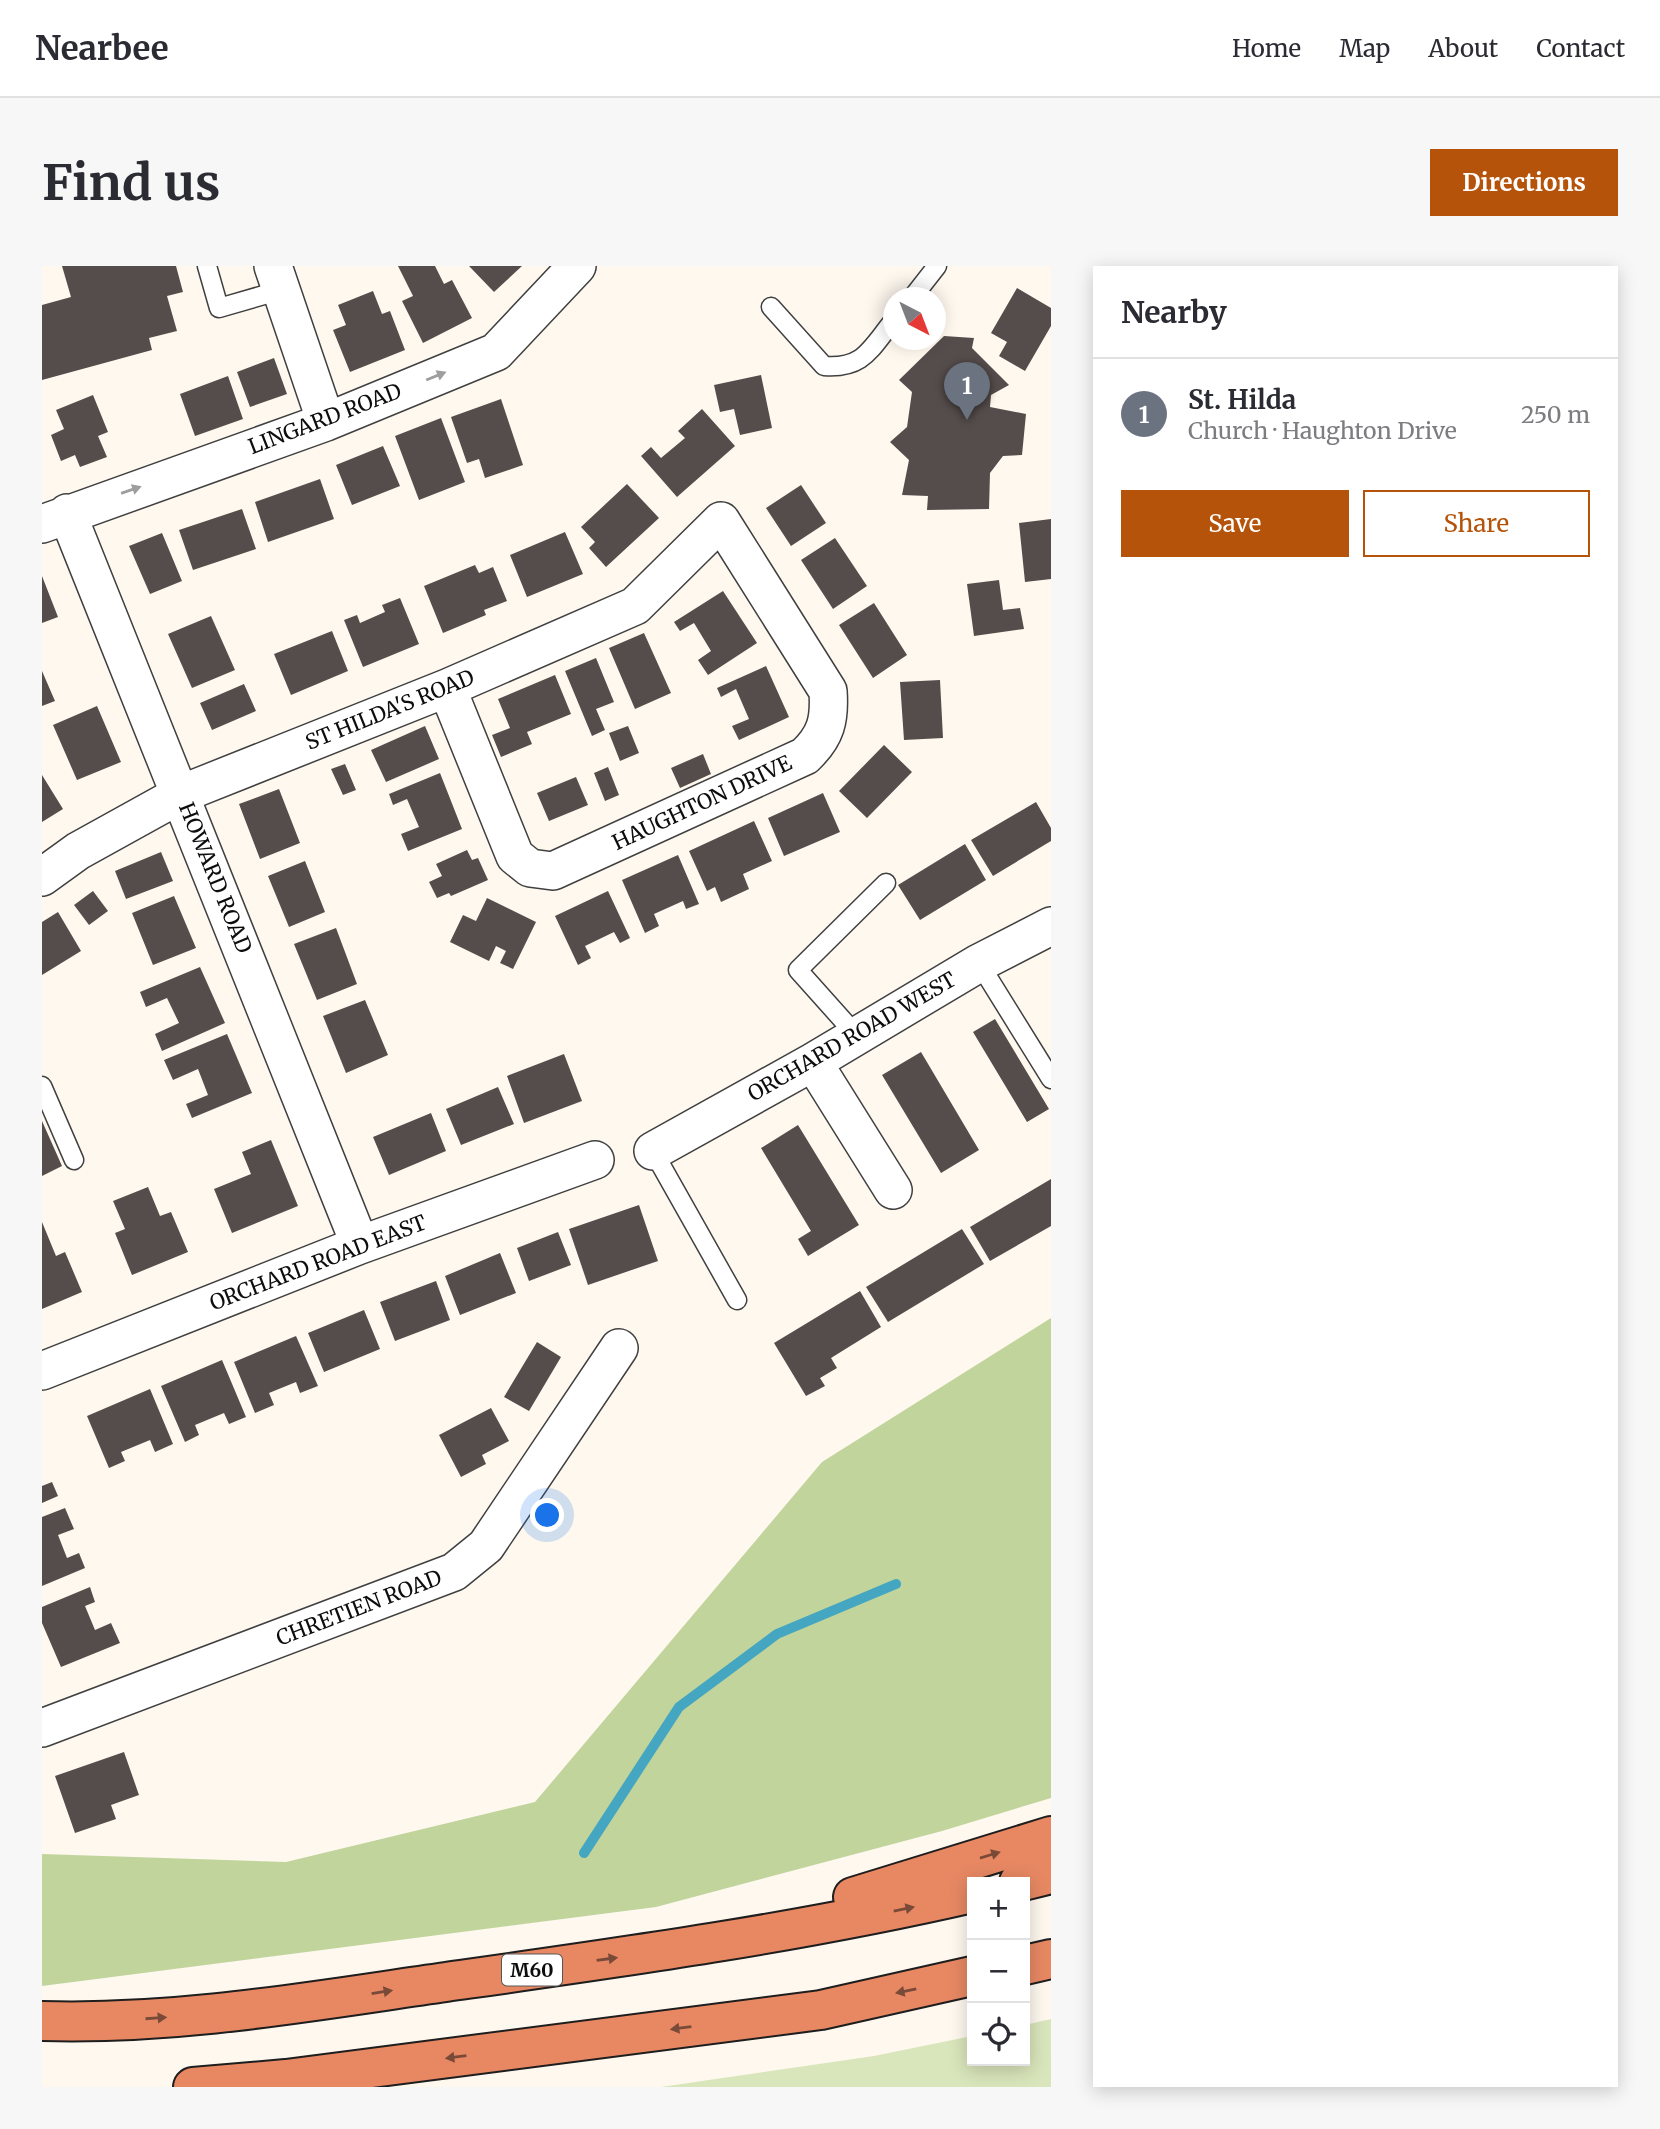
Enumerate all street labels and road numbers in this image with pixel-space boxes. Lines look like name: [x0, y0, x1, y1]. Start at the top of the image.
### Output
street label: LINGARD ROAD: [244, 377, 405, 460]
street label: ST HILDA'S ROAD: [301, 663, 478, 756]
street label: HAUGHTON DRIVE: [608, 749, 796, 856]
street label: HOWARD ROAD: [173, 798, 258, 957]
street label: ORCHARD ROAD WEST: [743, 966, 961, 1107]
street label: ORCHARD ROAD EAST: [206, 1209, 430, 1316]
street label: CHRETIEN ROAD: [272, 1563, 446, 1651]
road number: M60: [502, 1954, 562, 1986]

